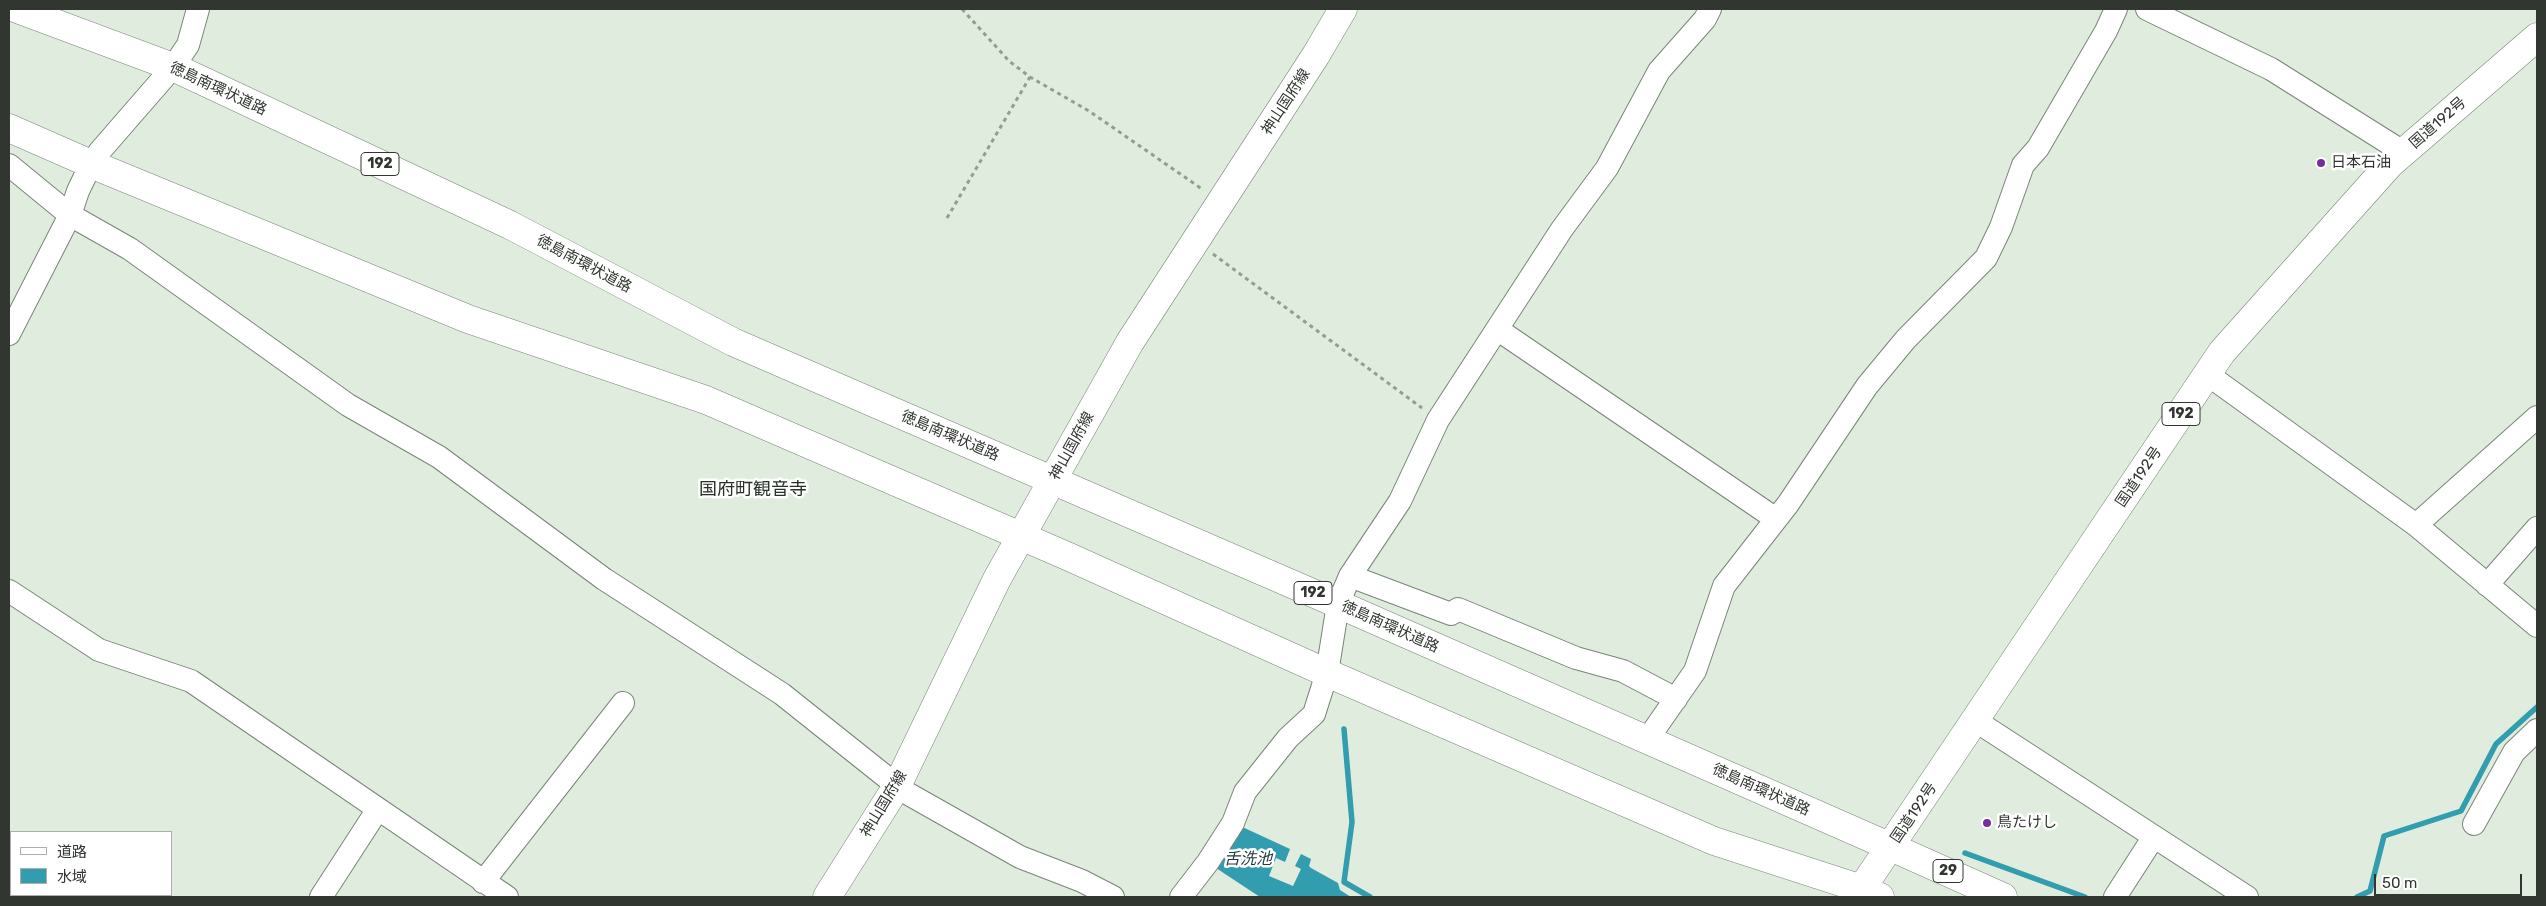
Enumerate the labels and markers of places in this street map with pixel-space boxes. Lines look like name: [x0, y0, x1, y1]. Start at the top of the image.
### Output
place label: 日本石油: [2331, 154, 2391, 172]
marker: 日本石油: [2315, 157, 2327, 169]
place label: 鳥たけし: [1997, 814, 2057, 832]
marker: 鳥たけし: [1981, 817, 1993, 829]

